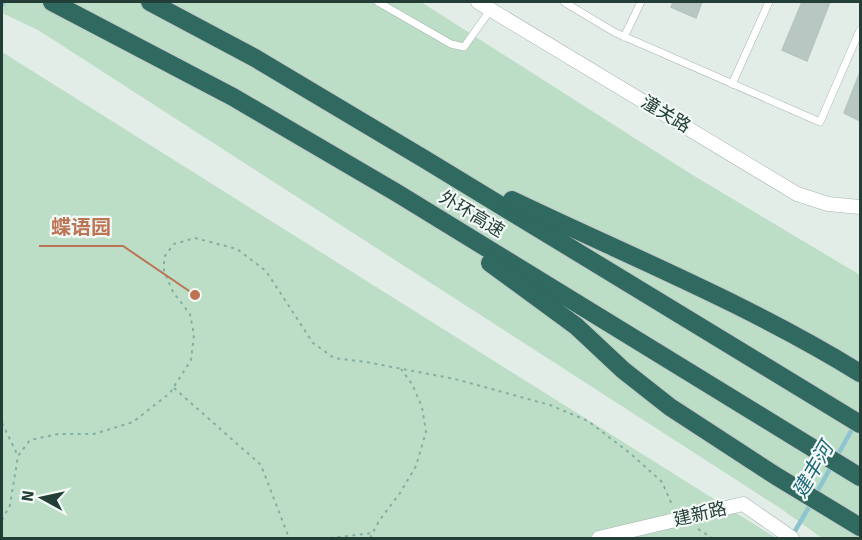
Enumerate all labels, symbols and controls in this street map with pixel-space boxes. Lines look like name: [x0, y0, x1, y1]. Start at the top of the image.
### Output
street label: 潼关路: [637, 91, 695, 137]
street label: 外环高速: [435, 186, 509, 242]
callout: 蝶语园: [39, 208, 123, 246]
text: 蝶语园: [51, 215, 111, 240]
water label: 建丰河: [787, 434, 841, 502]
north arrow: [12, 468, 72, 528]
text: N: [17, 489, 39, 503]
street label: 建新路: [671, 497, 729, 531]

